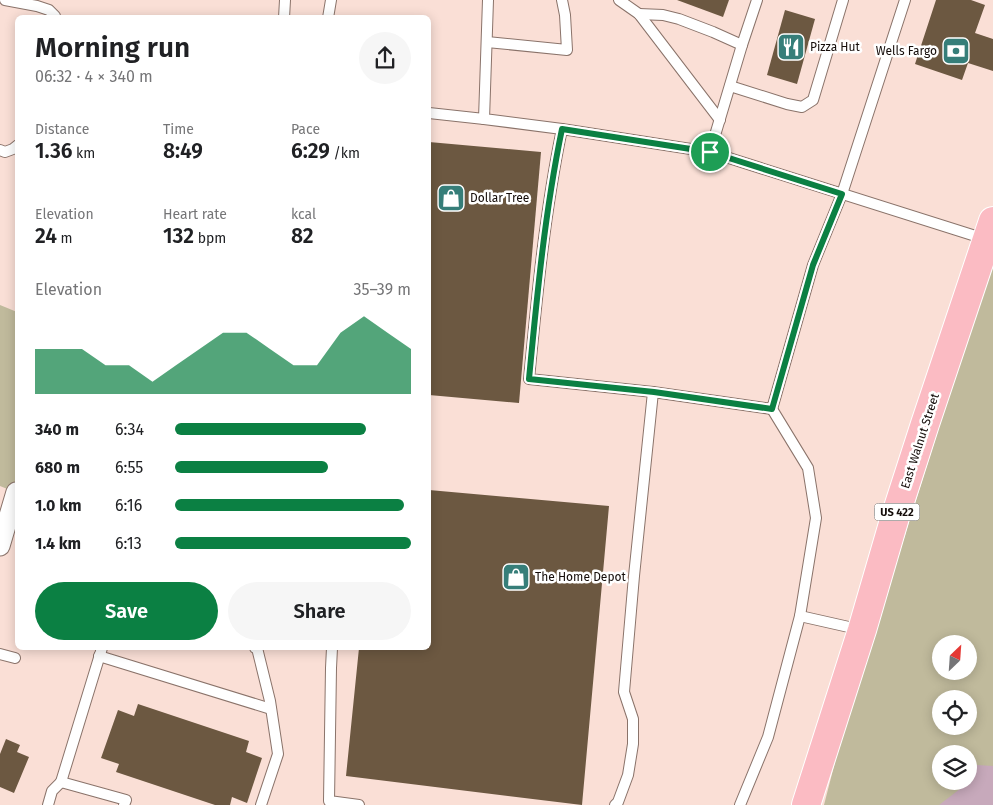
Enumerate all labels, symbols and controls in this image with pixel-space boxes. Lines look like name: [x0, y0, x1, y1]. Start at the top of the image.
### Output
text: Morning run: [35, 31, 190, 64]
button: share: [359, 32, 411, 84]
restaurant icon: Pizza Hut: [776, 32, 806, 62]
bank icon: Wells Fargo: [941, 36, 971, 66]
place label: Pizza Hut: [810, 40, 861, 54]
place label: Wells Fargo: [876, 44, 937, 58]
text: 06:32 · 4 × 340 m: [35, 67, 153, 86]
text: Distance: [35, 121, 89, 138]
text: Time: [163, 121, 194, 138]
text: Pace: [291, 121, 320, 138]
pin: [689, 131, 731, 173]
text: 1.36: [35, 138, 72, 164]
text: 8:49: [163, 138, 203, 164]
text: 6:29: [291, 138, 330, 164]
icon: arrive: [696, 138, 724, 166]
text: km: [72, 145, 95, 162]
text: /km: [330, 145, 360, 162]
shop icon: Dollar Tree: [436, 183, 466, 213]
place label: Dollar Tree: [470, 191, 529, 205]
text: Elevation: [35, 206, 94, 223]
text: Heart rate: [163, 206, 227, 223]
text: kcal: [291, 206, 316, 223]
text: 24: [35, 223, 57, 249]
text: 132: [163, 223, 194, 249]
text: 82: [291, 223, 314, 249]
text: m: [57, 230, 73, 247]
text: bpm: [194, 230, 226, 247]
text: Elevation: [35, 280, 102, 299]
text: 35–39 m: [353, 280, 411, 299]
street label: East Walnut Street: [898, 391, 942, 490]
text: 340 m: [35, 420, 79, 439]
text: 6:34: [115, 420, 144, 439]
text: 680 m: [35, 458, 80, 477]
text: 6:55: [115, 458, 143, 477]
text: 1.0 km: [35, 496, 82, 515]
text: 6:16: [115, 496, 142, 515]
road number: US 422: [874, 504, 920, 520]
text: 1.4 km: [35, 534, 81, 553]
text: 6:13: [115, 534, 142, 553]
shop icon: The Home Depot: [501, 562, 531, 592]
place label: The Home Depot: [535, 570, 627, 584]
button: Save: [35, 582, 218, 640]
button: Share: [228, 582, 411, 640]
north arrow: [932, 635, 978, 680]
map controls: [932, 635, 977, 790]
button: locate: [932, 690, 977, 735]
button: layers: [932, 745, 977, 790]

